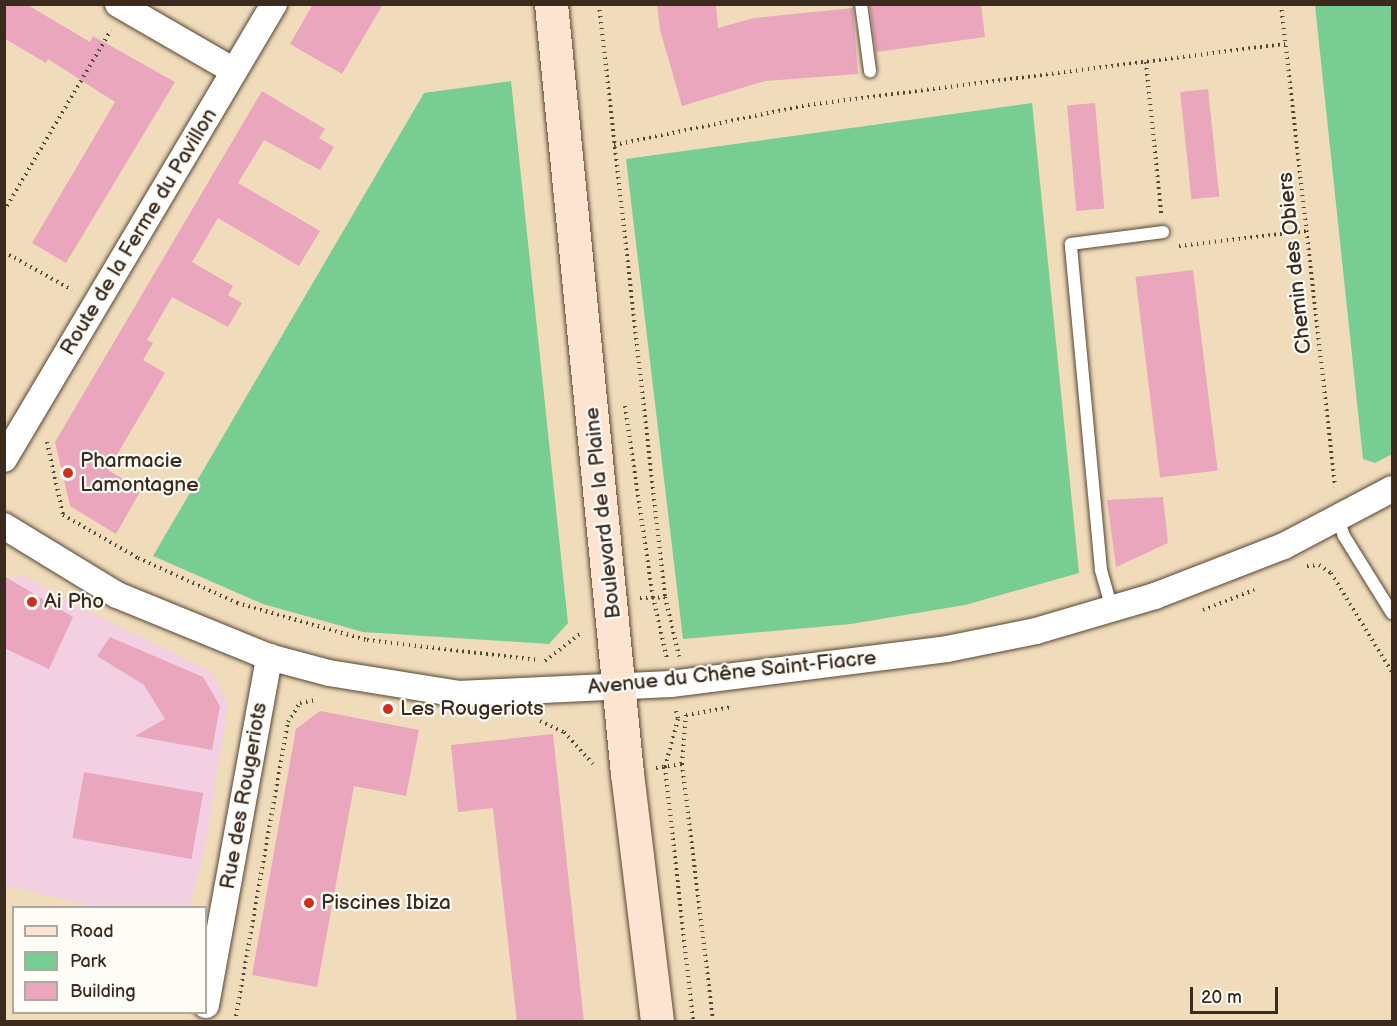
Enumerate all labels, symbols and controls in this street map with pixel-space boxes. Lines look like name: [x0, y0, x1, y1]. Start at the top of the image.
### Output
street label: Route de la Ferme du Pavillon: [55, 104, 223, 360]
street label: Chemin des Obiers: [1273, 171, 1317, 355]
street label: Boulevard de la Plaine: [579, 406, 627, 620]
place label: Pharmacie Lamontagne: [80, 448, 199, 498]
marker: Pharmacie Lamontagne: [61, 466, 75, 480]
place label: Ai Pho: [44, 589, 104, 615]
marker: Ai Pho: [25, 595, 39, 609]
street label: Avenue du Chêne Saint-Fiacre: [586, 645, 878, 701]
place label: Les Rougeriots: [400, 696, 544, 722]
street label: Rue des Rougeriots: [215, 701, 273, 891]
marker: Les Rougeriots: [381, 702, 395, 716]
place label: Piscines Ibiza: [321, 890, 451, 916]
marker: Piscines Ibiza: [302, 896, 316, 910]
legend: [12, 906, 207, 1014]
text: Road: [70, 921, 114, 942]
text: Park: [70, 951, 106, 972]
scale bar: [1193, 975, 1282, 1013]
text: Building: [70, 981, 136, 1002]
text: 20 m: [1201, 987, 1242, 1008]

